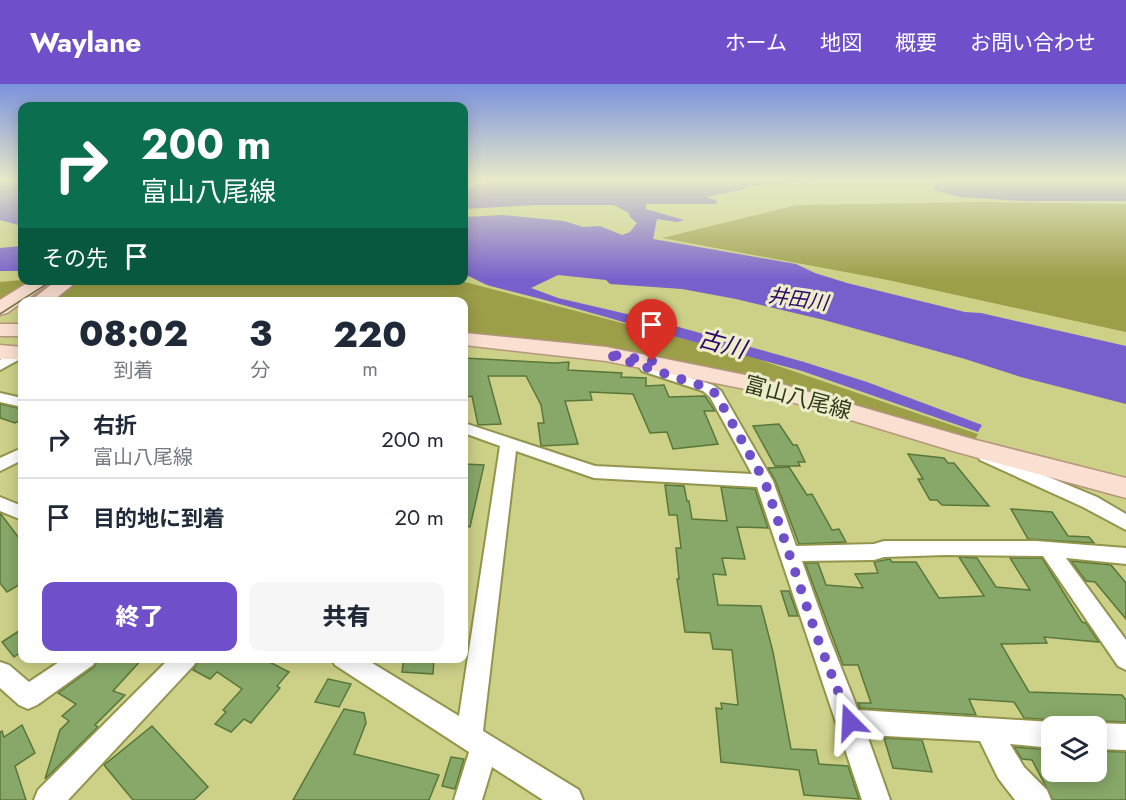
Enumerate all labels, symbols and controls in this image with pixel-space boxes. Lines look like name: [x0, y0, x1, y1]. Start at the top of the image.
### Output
text: Waylane: [30, 22, 141, 63]
text: ホーム: [725, 28, 787, 58]
text: 地図: [820, 28, 862, 58]
text: 概要: [895, 28, 937, 58]
text: お問い合わせ: [970, 28, 1096, 58]
text: 200 m: [141, 114, 271, 175]
icon: right: [42, 126, 120, 204]
text: 富山八尾線: [141, 172, 276, 211]
icon: arrive: [120, 240, 153, 273]
text: その先: [42, 242, 108, 274]
water label: 井田川: [766, 281, 832, 318]
pin: [626, 299, 677, 361]
text: 08:02: [79, 307, 188, 359]
text: 3: [249, 307, 272, 359]
text: 220: [333, 308, 407, 360]
icon: arrive: [635, 308, 668, 341]
water label: 古川: [694, 320, 753, 367]
text: m: [362, 355, 378, 384]
text: 到着: [114, 356, 154, 385]
text: 分: [251, 356, 271, 385]
street label: 富山八尾線: [741, 367, 855, 427]
text: 右折: [93, 409, 137, 441]
icon: right: [42, 423, 75, 456]
text: 200 m: [381, 423, 444, 455]
text: 富山八尾線: [93, 443, 193, 472]
icon: arrive: [42, 501, 75, 534]
text: 20 m: [395, 501, 444, 533]
text: 目的地に到着: [93, 502, 225, 534]
button: 終了: [42, 582, 237, 651]
button: 共有: [249, 582, 444, 651]
position arrow: [818, 690, 882, 754]
map controls: [1041, 716, 1107, 782]
button: layers: [1041, 716, 1107, 782]

